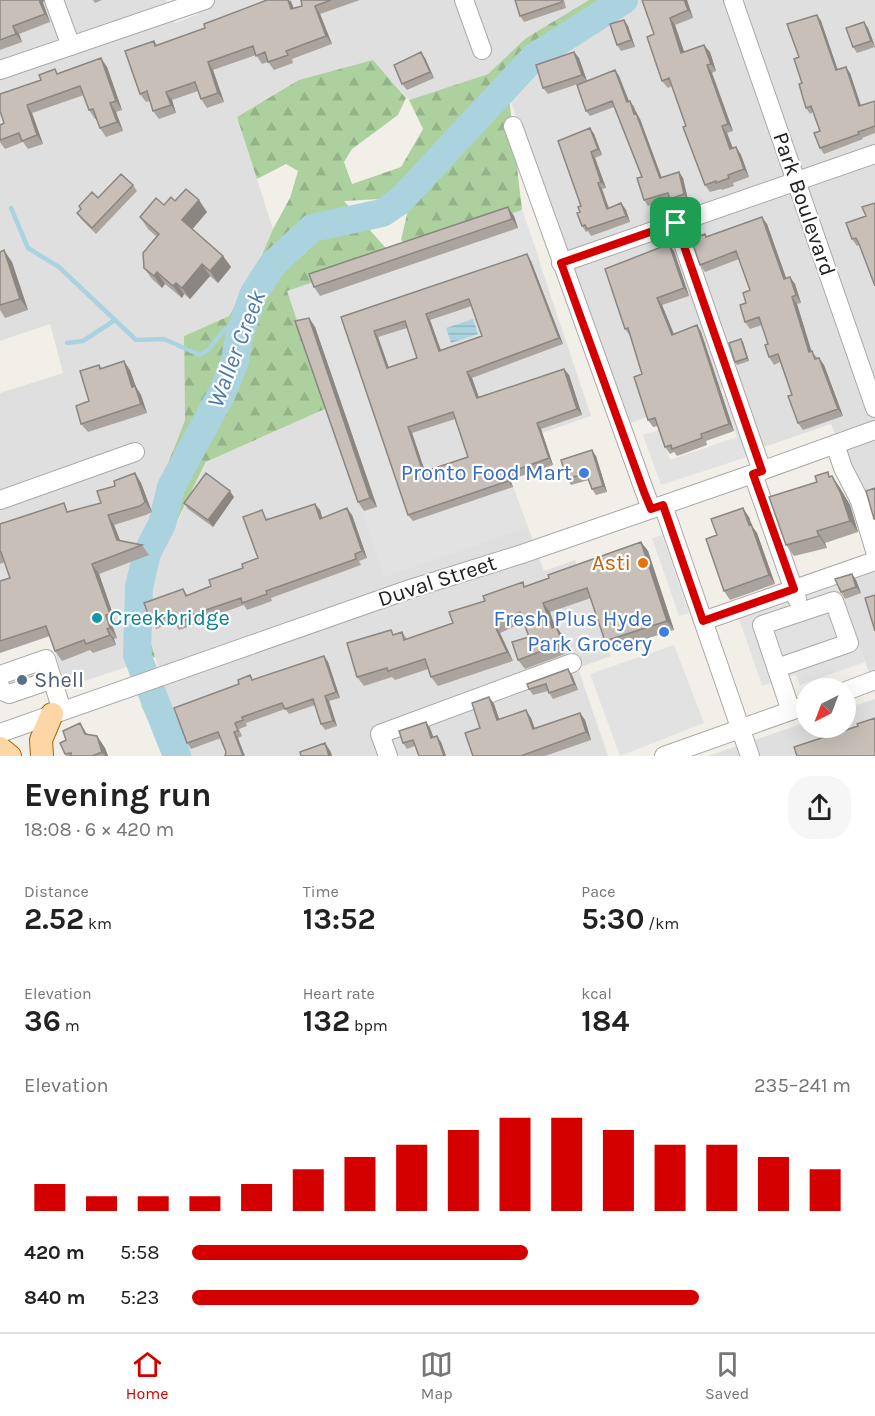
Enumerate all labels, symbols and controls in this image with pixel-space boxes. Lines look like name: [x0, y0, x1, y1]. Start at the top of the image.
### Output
street label: Park Boulevard: [767, 129, 841, 279]
pin: [650, 197, 701, 248]
icon: arrive: [659, 206, 692, 239]
water label: Waller Creek: [201, 286, 271, 412]
place label: Pronto Food Mart: [401, 460, 572, 486]
marker: Pronto Food Mart: [577, 466, 591, 480]
street label: Duval Street: [375, 550, 499, 612]
place label: Asti: [592, 550, 631, 576]
marker: Asti: [636, 556, 650, 570]
place label: Creekbridge: [109, 605, 230, 631]
place label: Fresh Plus Hyde Park Grocery: [493, 606, 652, 657]
marker: Creekbridge: [90, 611, 104, 625]
marker: Fresh Plus Hyde Park Grocery: [657, 625, 671, 639]
place label: Shell: [34, 667, 84, 693]
marker: Shell: [15, 673, 29, 687]
north arrow: [796, 678, 856, 738]
map controls: [796, 678, 856, 738]
text: Evening run: [24, 776, 212, 814]
button: share: [788, 776, 851, 839]
text: 18:08 · 6 × 420 m: [24, 818, 174, 841]
text: Distance: [24, 882, 89, 901]
text: Time: [303, 882, 339, 901]
text: Pace: [581, 882, 615, 901]
text: 2.52: [24, 901, 84, 937]
text: 13:52: [303, 901, 376, 937]
text: 5:30: [581, 901, 645, 937]
text: km: [84, 914, 112, 933]
text: /km: [645, 914, 679, 933]
text: Elevation: [24, 984, 92, 1003]
text: Heart rate: [303, 984, 375, 1003]
text: kcal: [581, 984, 612, 1003]
text: 36: [24, 1003, 61, 1039]
text: 132: [303, 1003, 350, 1039]
text: 184: [581, 1003, 629, 1039]
text: m: [61, 1016, 80, 1035]
text: bpm: [350, 1016, 388, 1035]
text: Elevation: [24, 1074, 109, 1097]
text: 235–241 m: [754, 1074, 851, 1097]
text: 420 m: [24, 1241, 85, 1264]
text: 5:58: [120, 1241, 159, 1264]
text: 840 m: [24, 1286, 86, 1309]
text: 5:23: [120, 1286, 159, 1309]
tab: Home: [126, 1348, 168, 1403]
tab: Map: [420, 1348, 453, 1403]
tab: Saved: [705, 1348, 749, 1403]

